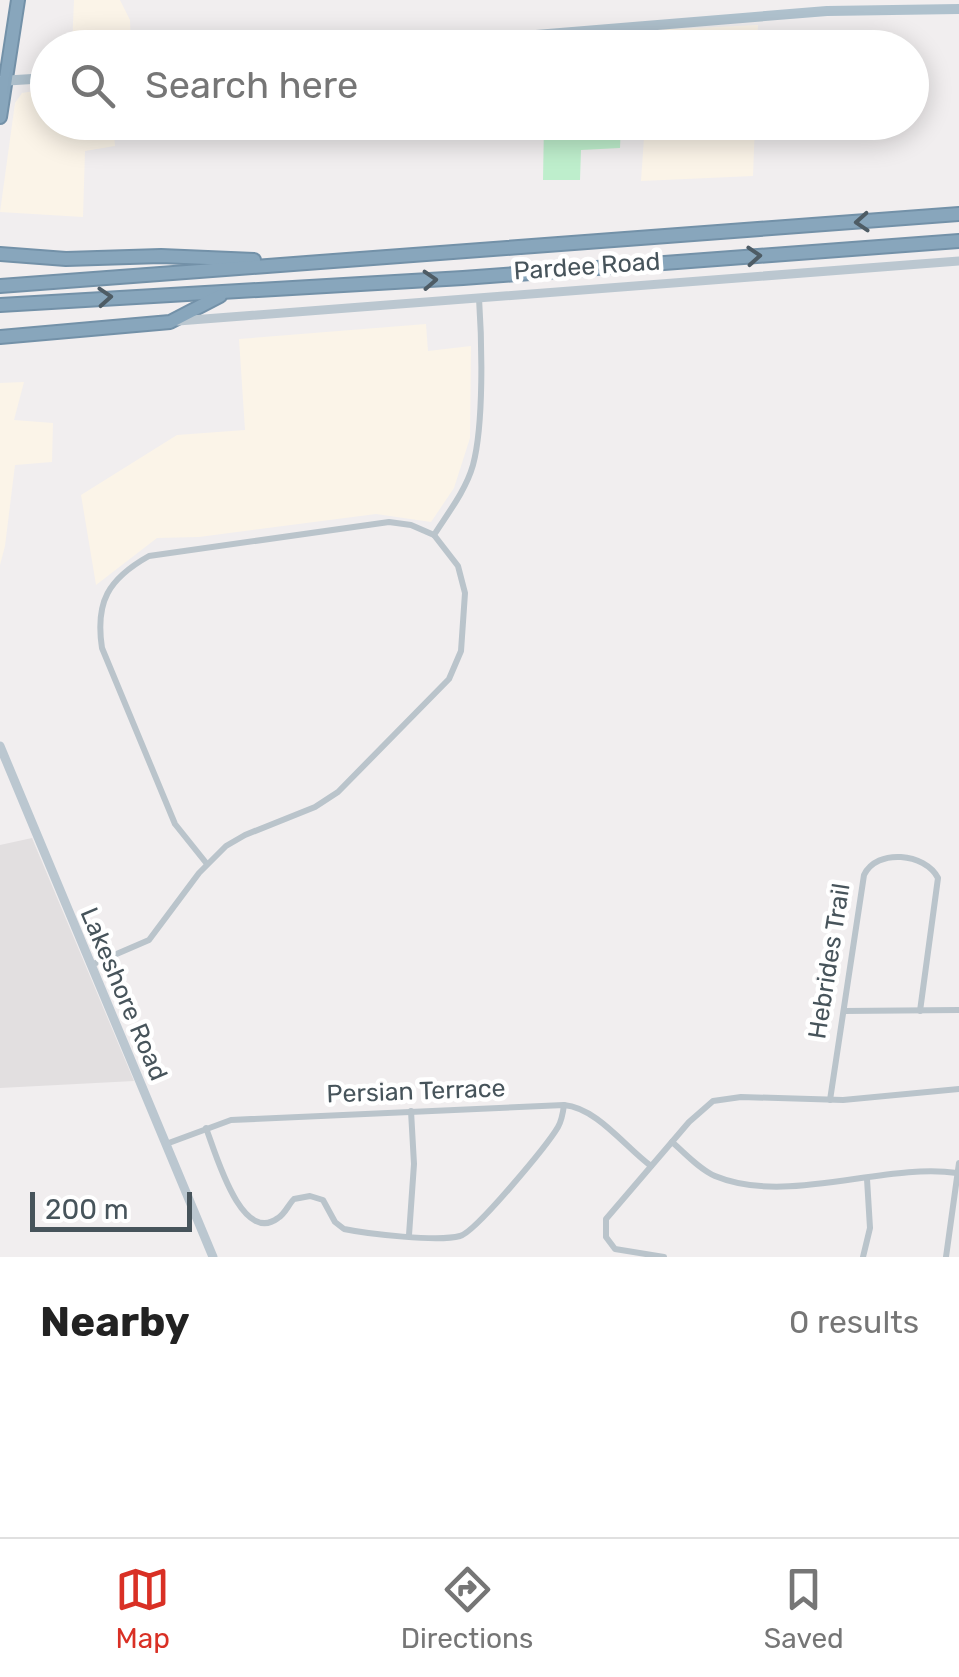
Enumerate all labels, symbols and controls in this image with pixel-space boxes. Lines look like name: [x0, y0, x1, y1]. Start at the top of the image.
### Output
search box: [30, 30, 929, 140]
icon: search: [65, 58, 120, 113]
text: Search here: [145, 62, 358, 108]
one-way arrow: [853, 210, 869, 232]
street label: Pardee Road: [513, 246, 661, 286]
one-way arrow: [746, 246, 762, 267]
one-way arrow: [422, 270, 438, 291]
one-way arrow: [98, 287, 114, 308]
street label: Hebrides Trail: [802, 881, 856, 1041]
street label: Lakeshore Road: [74, 903, 174, 1085]
street label: Persian Terrace: [326, 1073, 506, 1109]
scale bar: [30, 1187, 192, 1232]
text: 200 m: [45, 1193, 129, 1226]
text: Nearby: [40, 1297, 190, 1347]
text: 0 results: [789, 1303, 919, 1341]
tab: Map: [115, 1562, 170, 1655]
tab: Directions: [401, 1562, 533, 1655]
tab: Saved: [764, 1562, 844, 1655]

